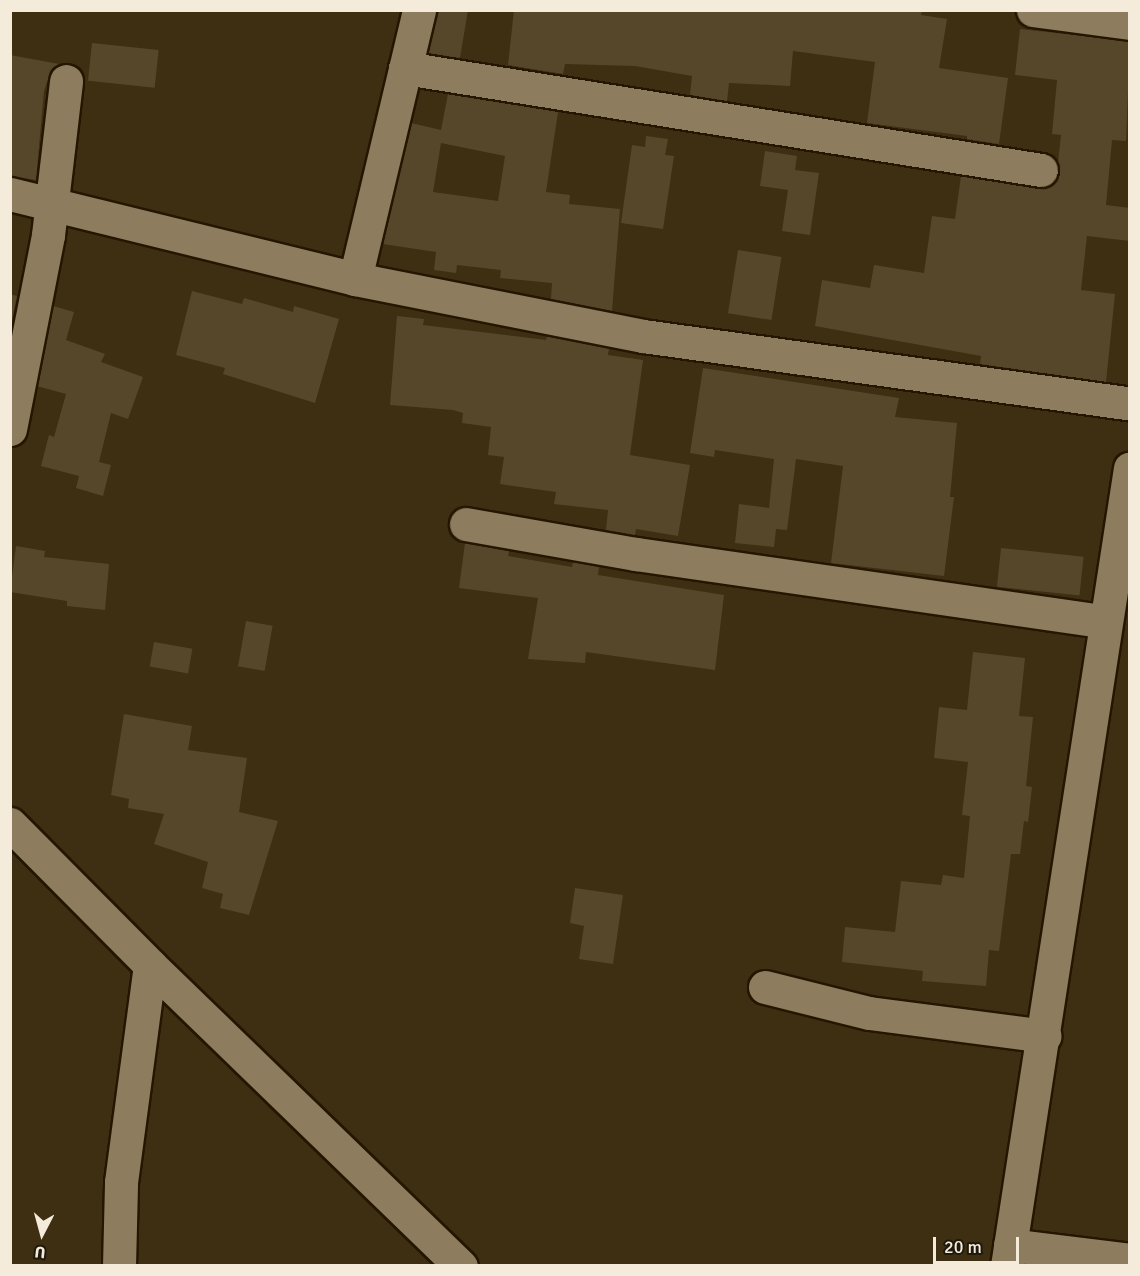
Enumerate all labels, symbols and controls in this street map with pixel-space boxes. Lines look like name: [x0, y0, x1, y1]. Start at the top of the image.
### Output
north arrow: [12, 1204, 72, 1264]
scale bar: [936, 1225, 1022, 1263]
text: 20 m: [944, 1236, 982, 1258]
text: U: [34, 1241, 47, 1262]

